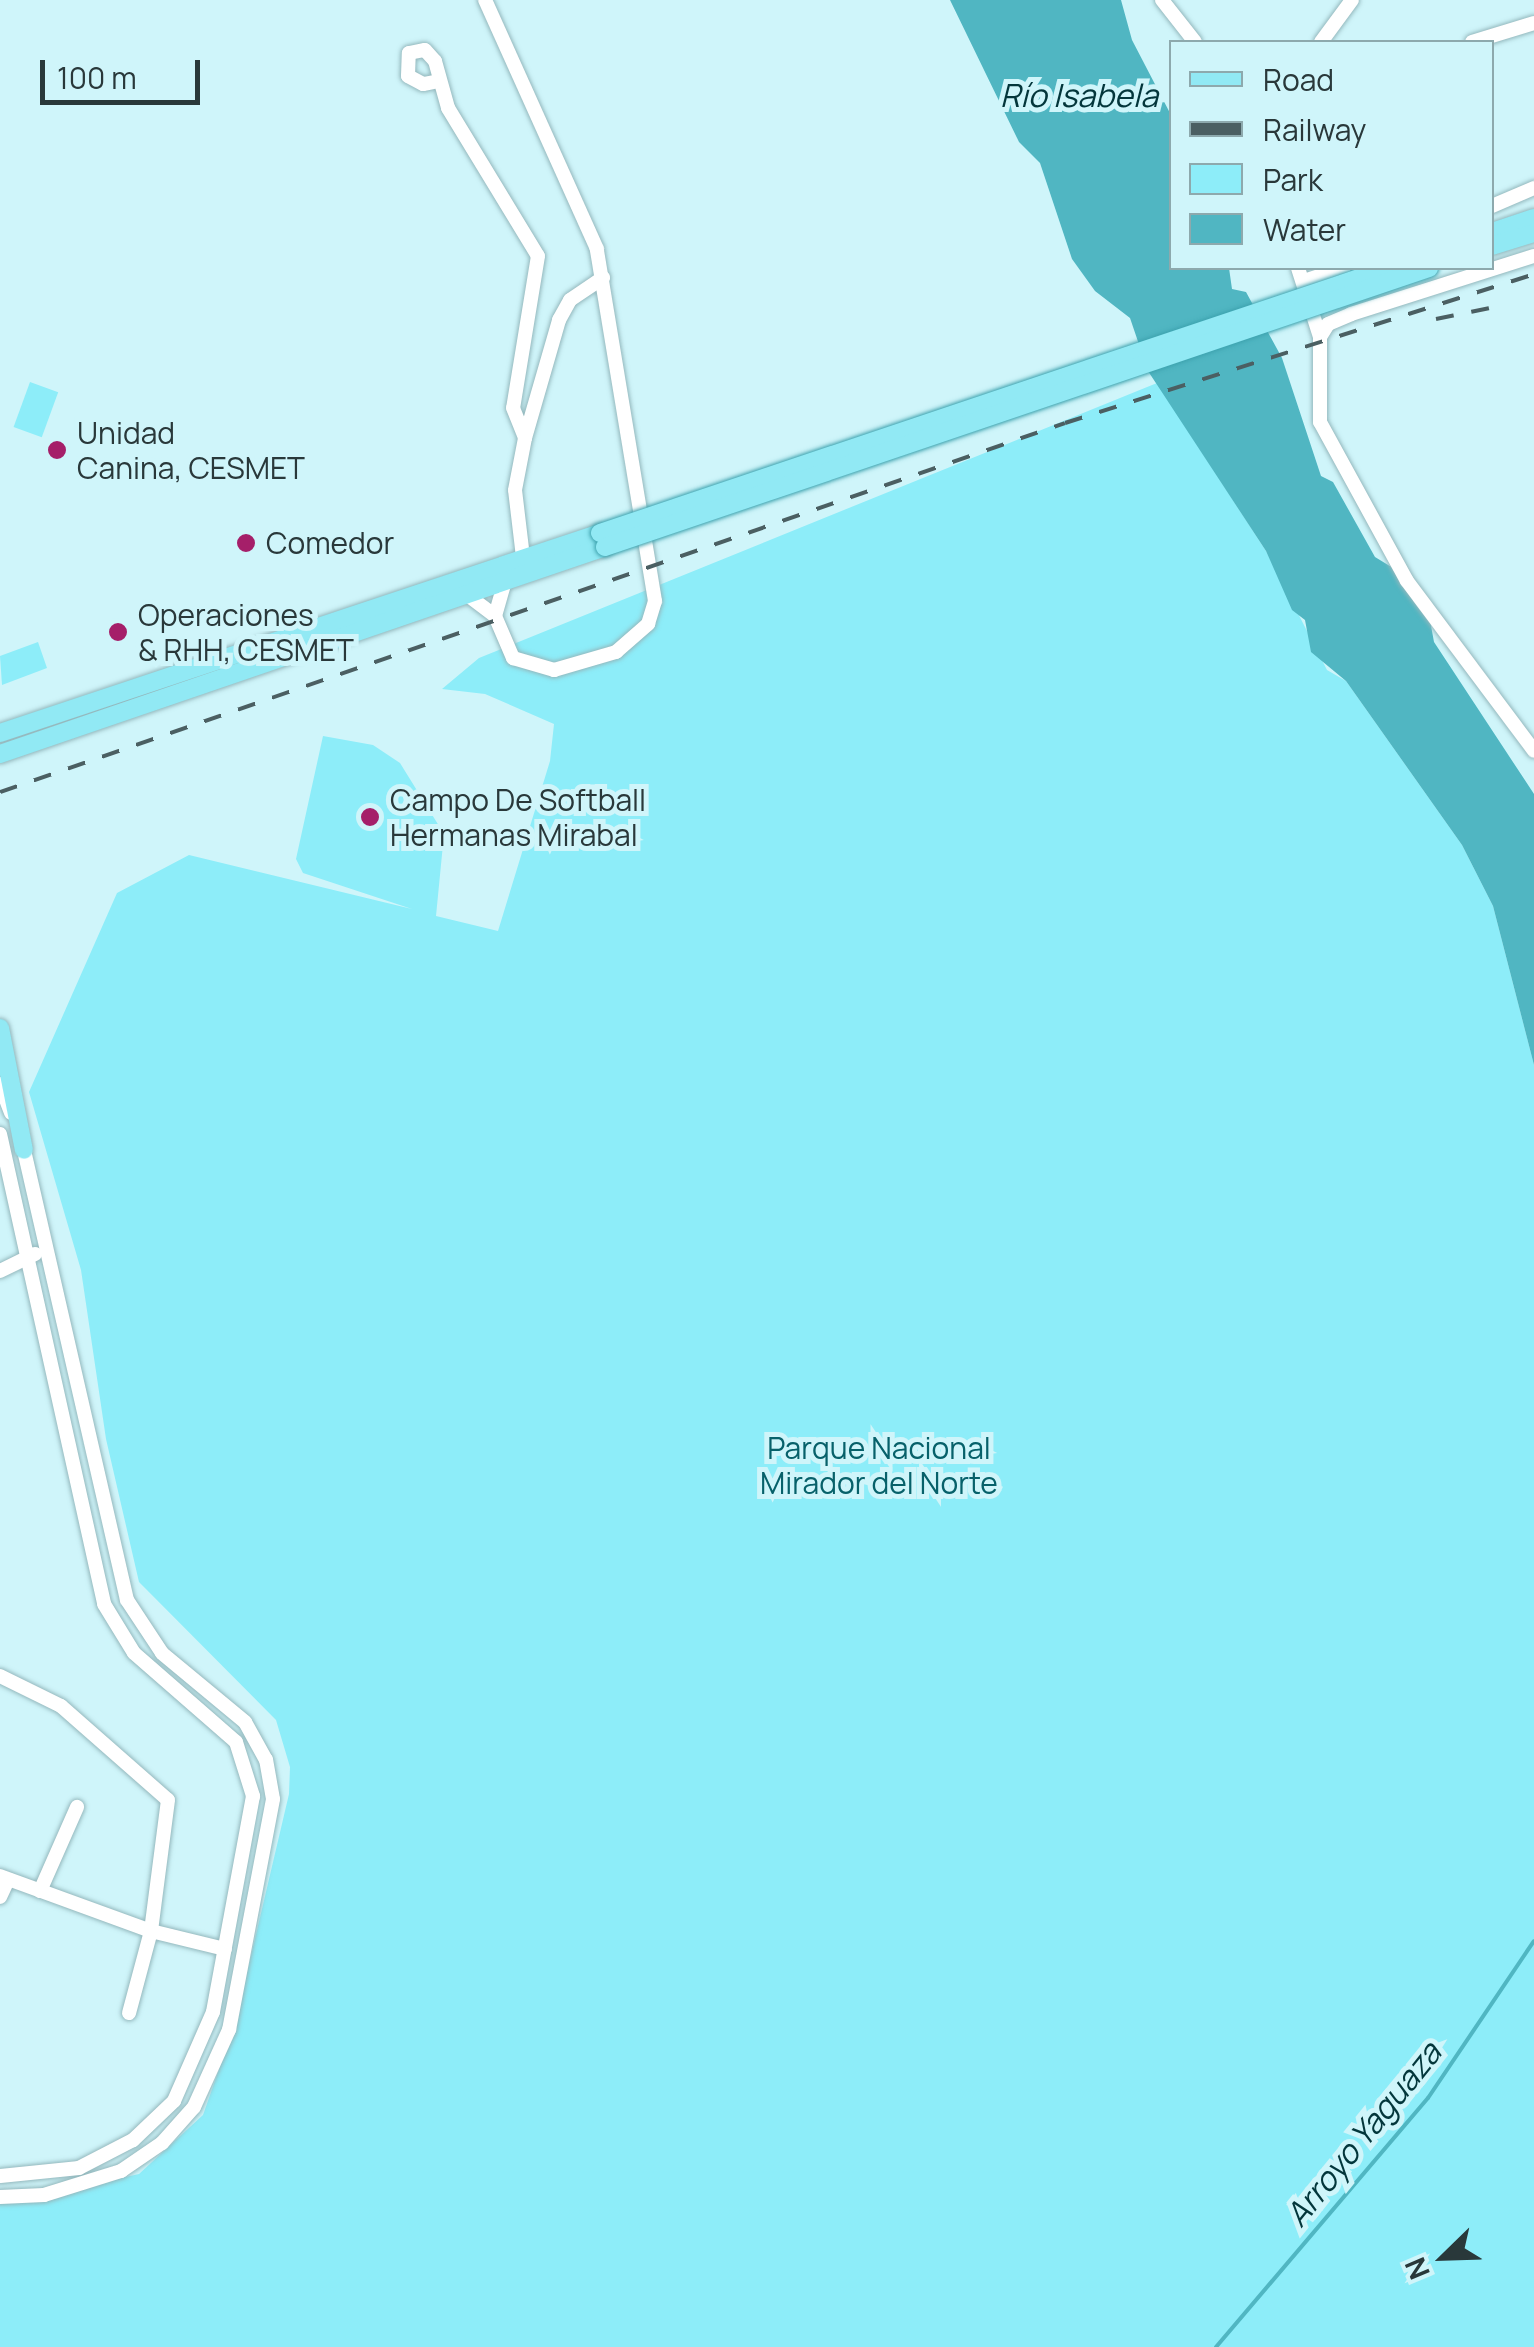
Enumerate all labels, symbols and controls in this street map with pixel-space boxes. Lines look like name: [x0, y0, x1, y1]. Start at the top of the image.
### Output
scale bar: [45, 40, 205, 102]
legend: [1169, 40, 1494, 270]
text: 100 m: [57, 57, 137, 98]
text: Road: [1263, 59, 1334, 100]
water label: Río Isabela: [1000, 76, 1158, 114]
text: Railway: [1263, 109, 1366, 150]
text: Park: [1263, 159, 1323, 200]
text: Water: [1263, 209, 1346, 250]
place label: Unidad Canina, CESMET: [77, 415, 305, 486]
marker: Unidad Canina, CESMET: [46, 439, 68, 461]
place label: Comedor: [266, 525, 394, 561]
marker: Comedor: [235, 532, 257, 554]
place label: Operaciones & RHH, CESMET: [138, 597, 354, 668]
marker: Operaciones & RHH, CESMET: [107, 621, 129, 643]
place label: Campo De Softball Hermanas Mirabal: [390, 782, 646, 852]
marker: Campo De Softball Hermanas Mirabal: [359, 806, 381, 828]
park label: Parque Nacional Mirador del Norte: [760, 1430, 998, 1500]
water label: Arroyo Yaguaza: [1277, 2034, 1449, 2234]
north arrow: [1394, 2207, 1494, 2307]
text: N: [1395, 2252, 1438, 2285]

